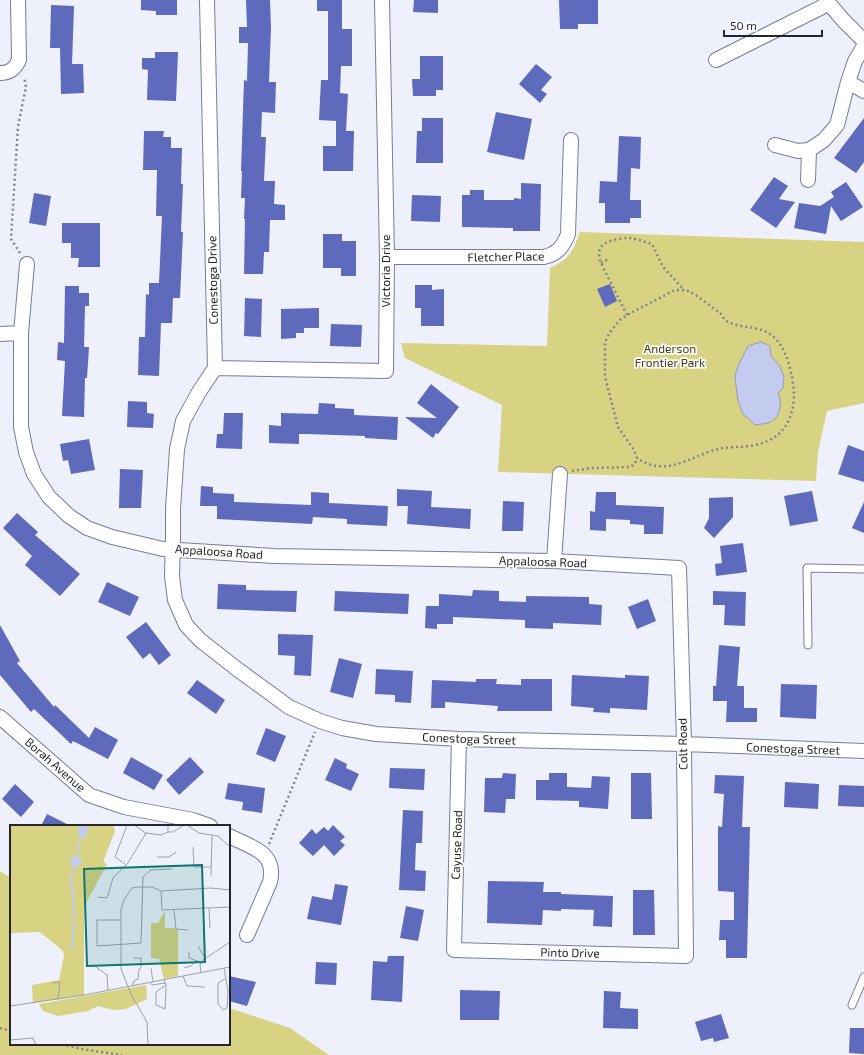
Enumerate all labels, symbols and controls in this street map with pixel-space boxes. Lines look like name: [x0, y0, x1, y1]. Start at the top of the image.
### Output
scale bar: [724, 12, 822, 38]
text: 50 m: [730, 18, 757, 32]
street label: Victoria Drive: [378, 234, 392, 308]
street label: Conestoga Drive: [204, 235, 220, 325]
street label: Fletcher Place: [467, 248, 545, 264]
park label: Anderson Frontier Park: [635, 341, 705, 369]
street label: Appaloosa Road: [175, 541, 264, 561]
street label: Appaloosa Road: [499, 552, 587, 570]
street label: Colt Road: [675, 718, 689, 770]
street label: Conestoga Street: [422, 729, 517, 747]
street label: Borah Avenue: [23, 734, 89, 794]
street label: Conestoga Street: [746, 739, 841, 757]
street label: Cayuse Road: [448, 810, 464, 880]
inset map: [10, 825, 230, 1045]
street label: Pinto Drive: [540, 944, 600, 960]

